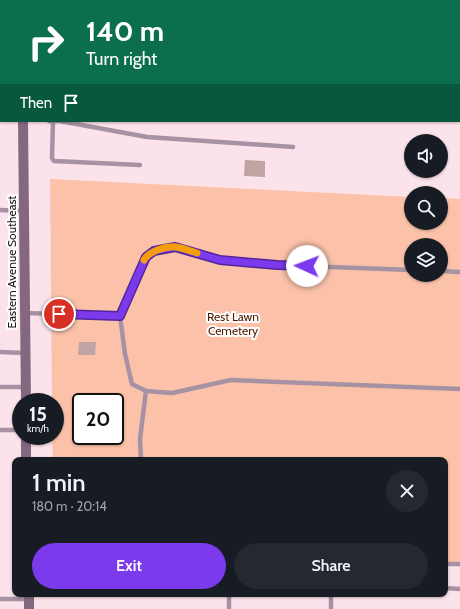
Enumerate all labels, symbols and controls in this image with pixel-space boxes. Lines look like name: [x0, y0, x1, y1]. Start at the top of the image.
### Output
text: 140 m: [86, 14, 164, 48]
icon: right: [20, 16, 72, 68]
text: Turn right: [86, 48, 157, 70]
icon: arrive: [60, 92, 82, 114]
text: Then: [20, 94, 52, 112]
map controls: [404, 134, 448, 282]
button: sound: [404, 134, 448, 178]
button: search: [404, 186, 448, 230]
street label: Eastern Avenue Southeast: [4, 196, 19, 328]
button: layers: [404, 238, 448, 282]
position arrow: [286, 245, 328, 287]
pin: [42, 297, 76, 331]
icon: arrive: [48, 303, 70, 325]
park label: Rest Lawn Cemetery: [207, 309, 259, 338]
speed limit sign: 20: [72, 393, 124, 445]
text: 15: [29, 402, 47, 426]
text: km/h: [27, 422, 49, 435]
text: 1 min: [32, 468, 86, 497]
button: close: [386, 470, 428, 512]
text: 180 m · 20:14: [32, 498, 107, 514]
button: Exit: [32, 543, 226, 589]
button: Share: [234, 543, 428, 589]

